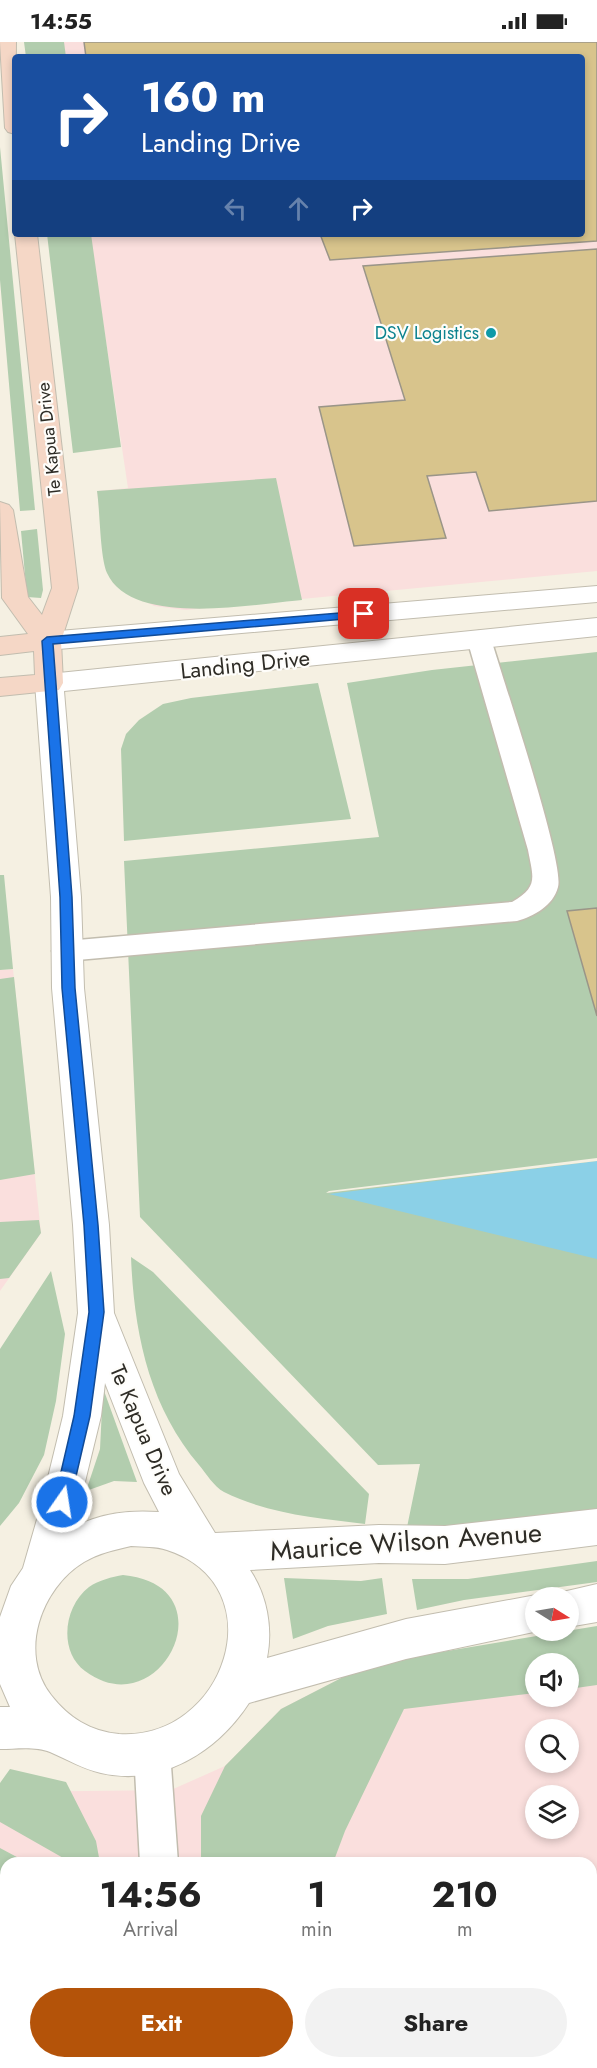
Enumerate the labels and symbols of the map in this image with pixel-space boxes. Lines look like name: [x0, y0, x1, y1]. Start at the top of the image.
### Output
place label: DSV Logistics: [375, 320, 479, 346]
marker: DSV Logistics: [484, 326, 498, 340]
street label: Te Kapua Drive: [30, 381, 68, 497]
pin: [338, 588, 389, 639]
street label: Landing Drive: [179, 641, 311, 687]
street label: Te Kapua Drive: [102, 1360, 186, 1500]
position arrow: [30, 1470, 94, 1534]
street label: Maurice Wilson Avenue: [269, 1513, 543, 1570]
north arrow: [525, 1587, 579, 1641]

